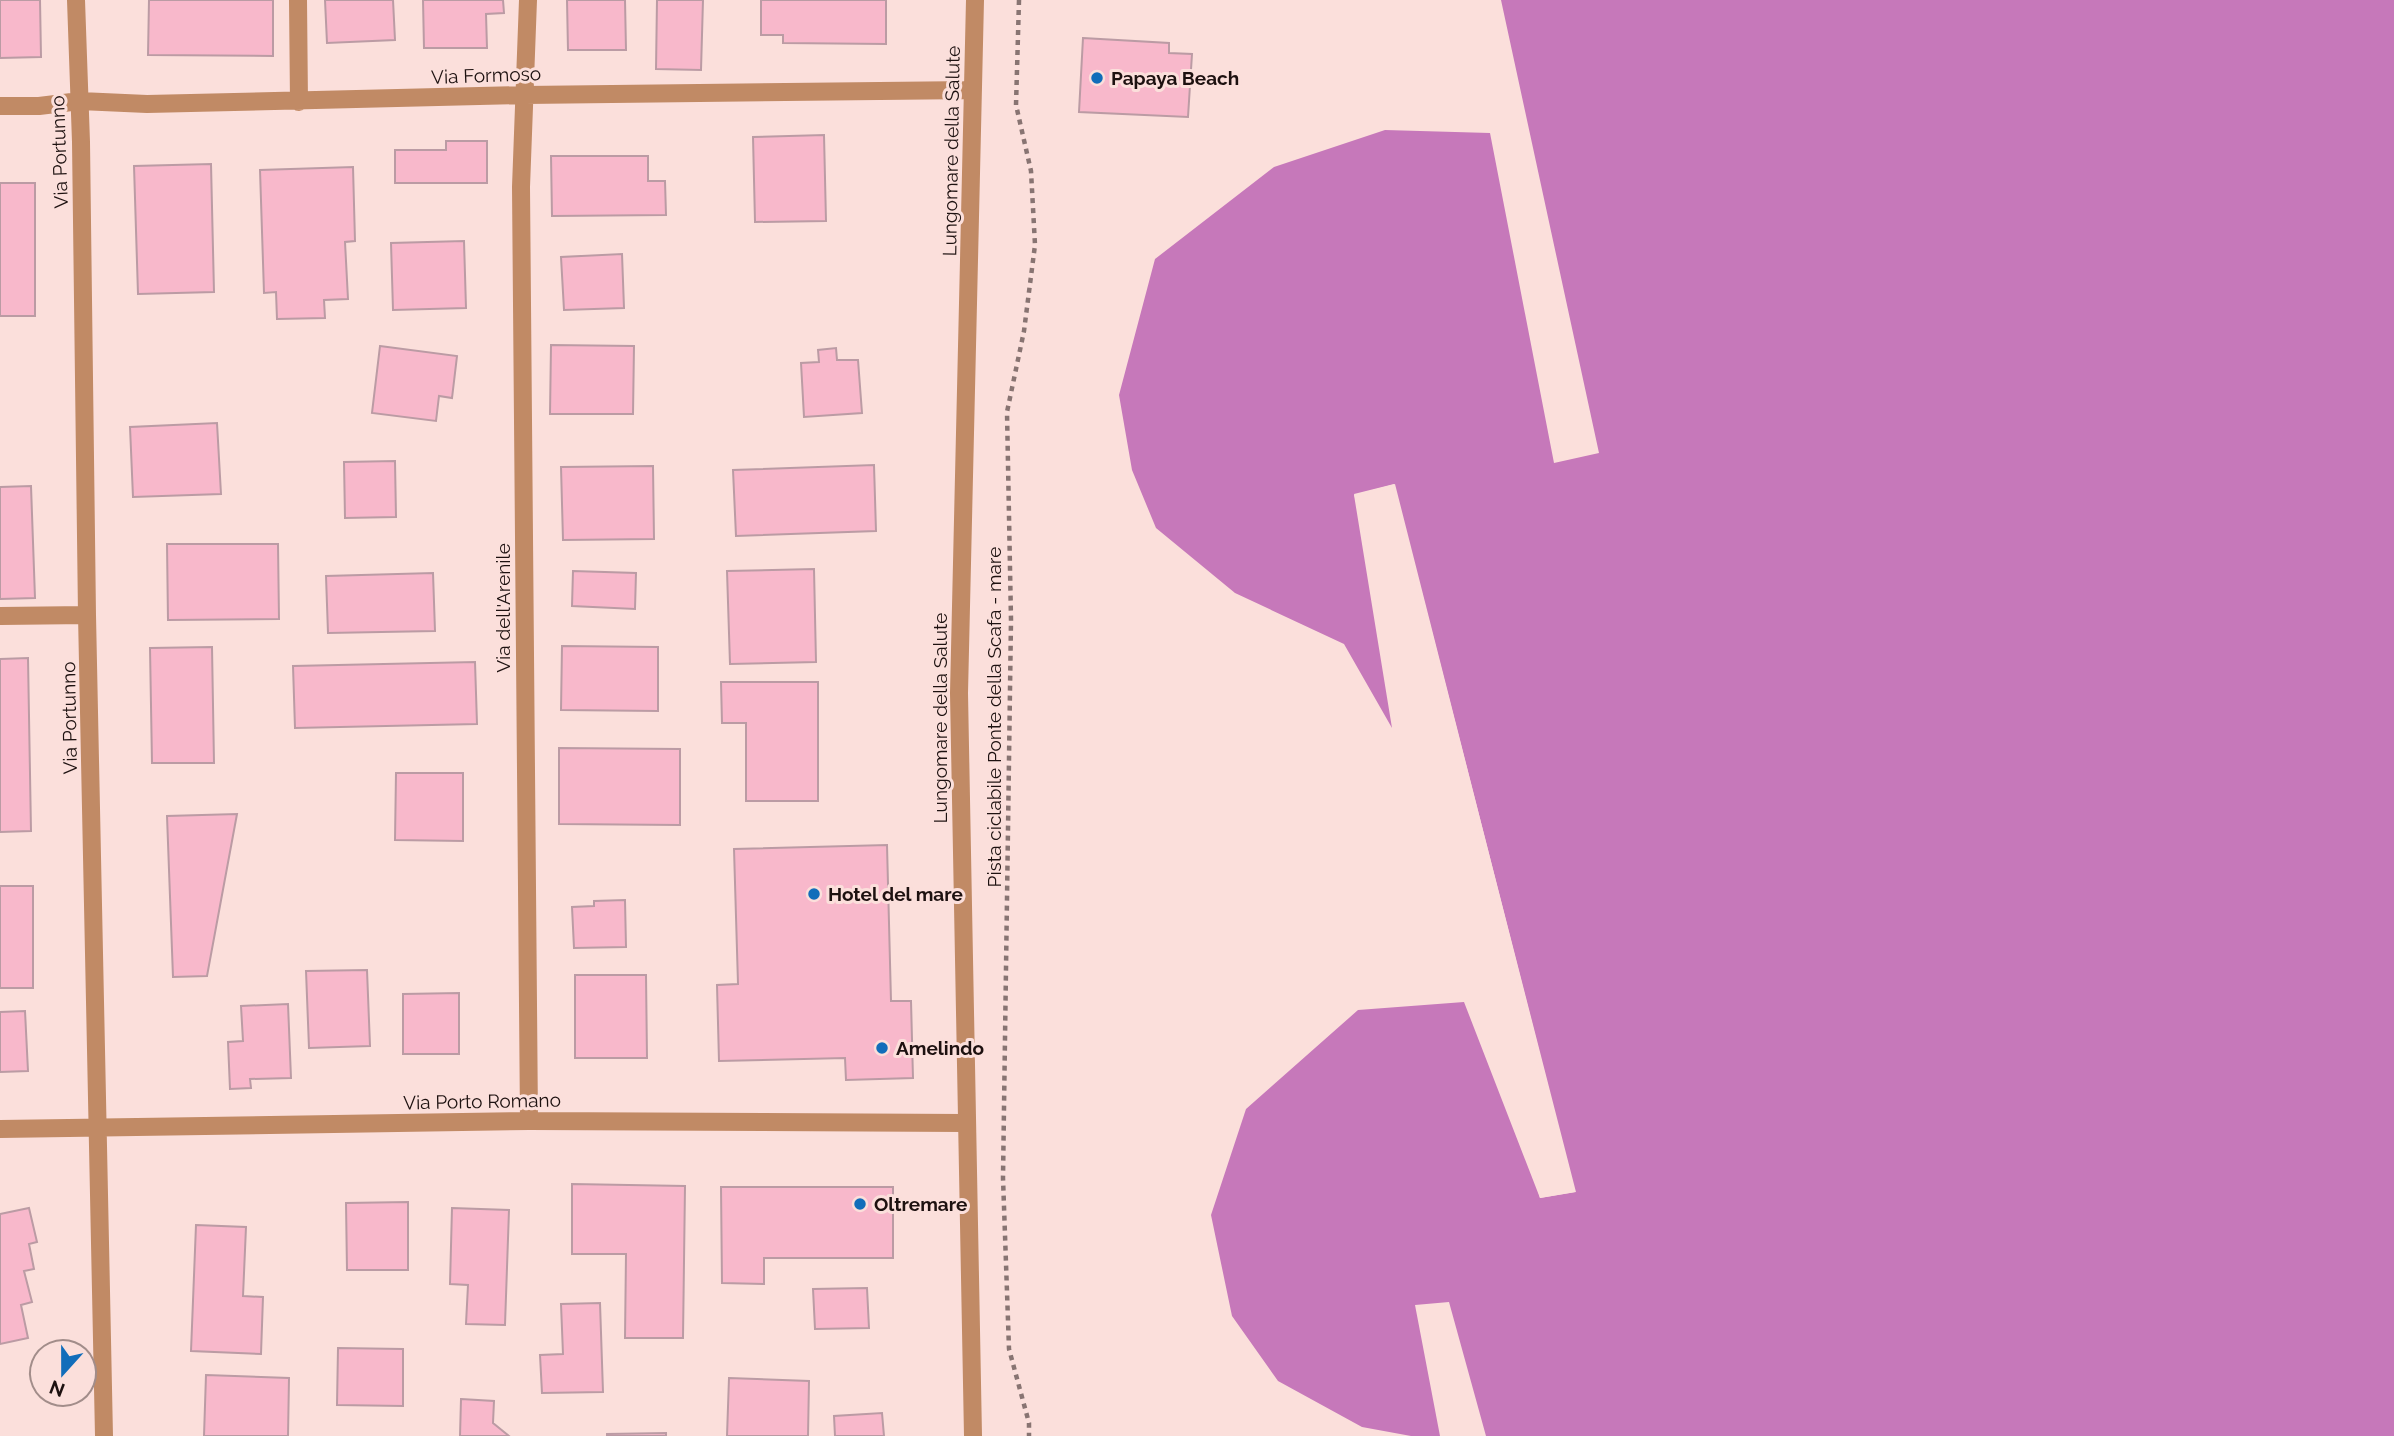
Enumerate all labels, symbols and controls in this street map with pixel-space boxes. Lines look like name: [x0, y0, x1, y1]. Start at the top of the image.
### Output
street label: Lungomare della Salute: [938, 45, 964, 257]
street label: Via Formoso: [431, 62, 541, 88]
place label: Papaya Beach: [1111, 67, 1239, 89]
marker: Papaya Beach: [1089, 70, 1105, 86]
street label: Via Portunno: [46, 95, 72, 209]
street label: Via dell'Arenile: [492, 543, 514, 673]
street label: Pista ciclabile Ponte della Scafa - mare: [983, 547, 1005, 887]
street label: Lungomare della Salute: [929, 613, 951, 823]
street label: Via Portunno: [57, 661, 81, 775]
place label: Hotel del mare: [828, 883, 963, 905]
marker: Hotel del mare: [806, 886, 822, 902]
place label: Amelindo: [896, 1037, 984, 1059]
marker: Amelindo: [874, 1040, 890, 1056]
street label: Via Porto Romano: [403, 1089, 561, 1113]
place label: Oltremare: [874, 1193, 967, 1215]
marker: Oltremare: [852, 1196, 868, 1212]
north arrow: [28, 1338, 98, 1408]
text: N: [46, 1376, 68, 1402]

